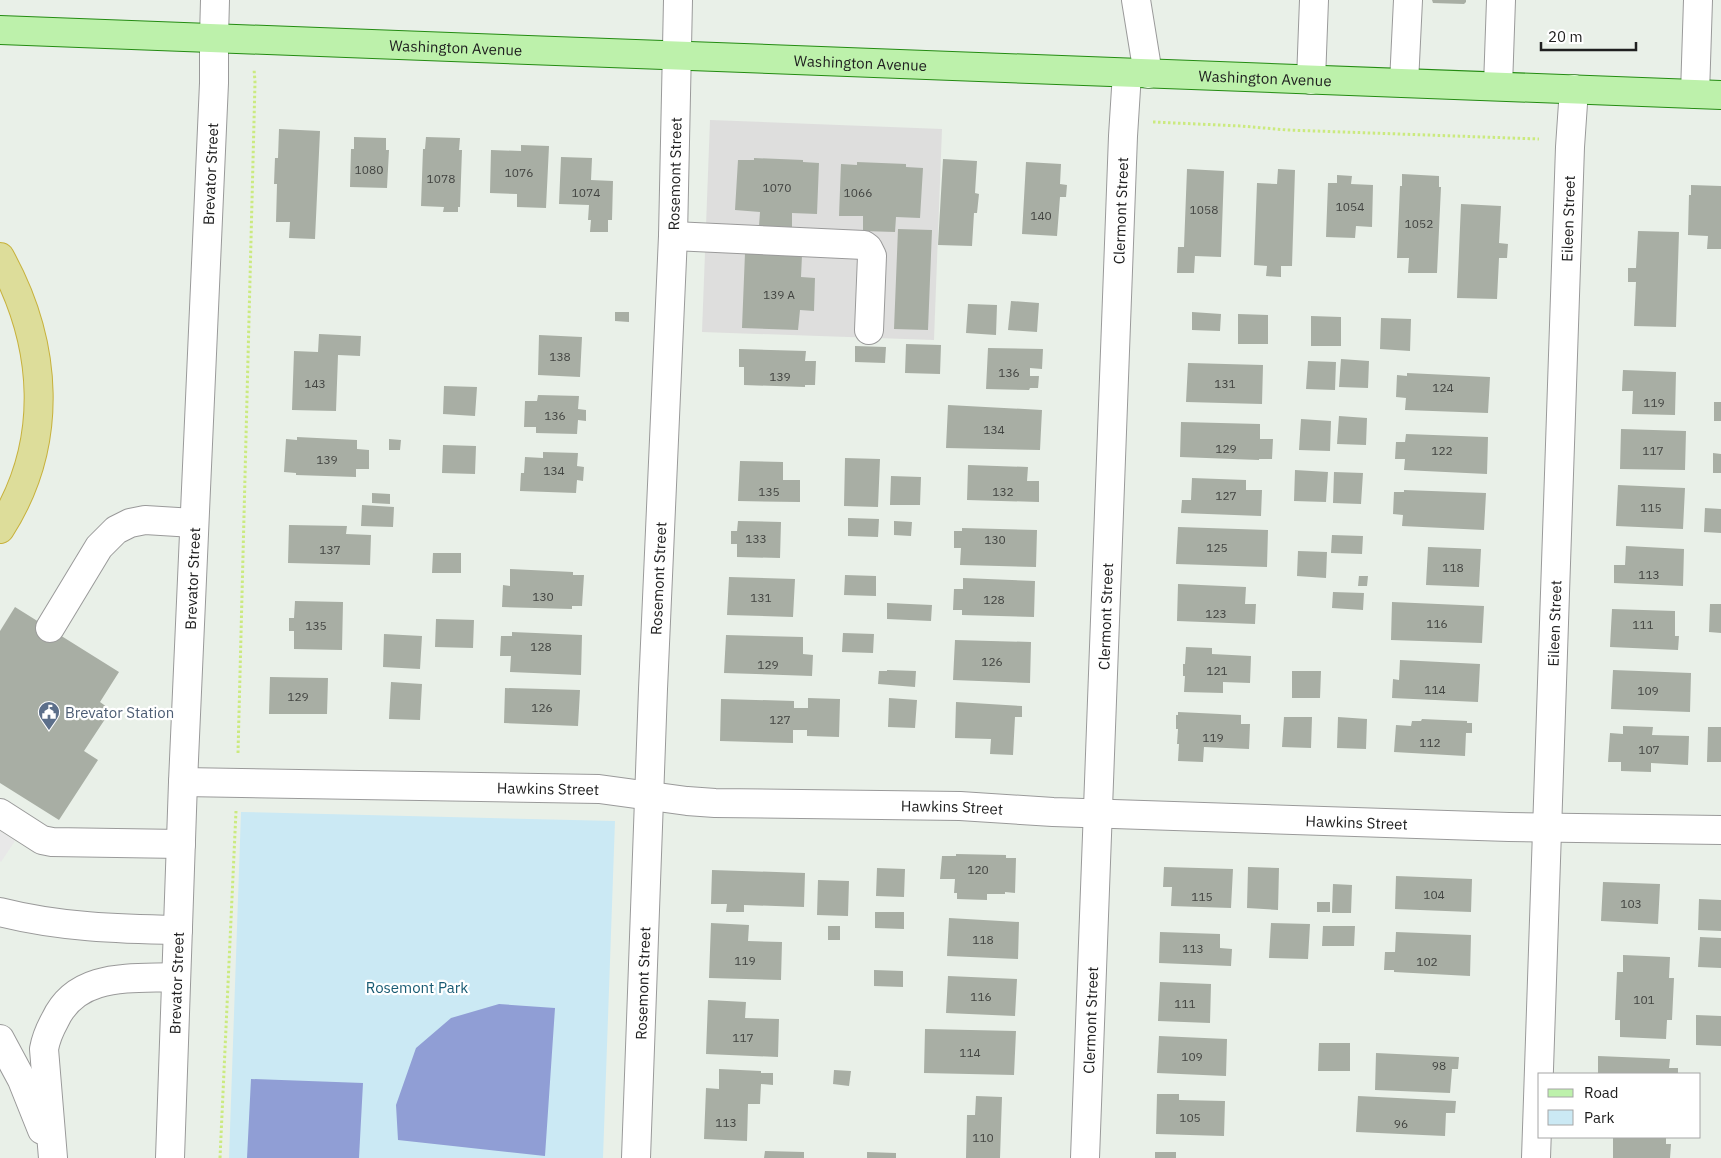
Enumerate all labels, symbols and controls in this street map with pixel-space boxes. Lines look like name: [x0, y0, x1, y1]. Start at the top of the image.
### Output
scale bar: [1541, 20, 1636, 52]
text: 20 m: [1548, 27, 1583, 46]
street label: Washington Avenue: [389, 35, 523, 59]
street label: Washington Avenue: [793, 50, 927, 75]
street label: Washington Avenue: [1198, 66, 1332, 90]
street label: Rosemont Street: [664, 117, 685, 231]
street label: Brevator Street: [198, 122, 222, 225]
street label: Clermont Street: [1109, 157, 1132, 265]
house number: 1080: [355, 162, 383, 177]
house number: 1076: [505, 165, 533, 180]
house number: 1078: [427, 171, 455, 186]
street label: Eileen Street: [1557, 175, 1579, 262]
house number: 1070: [763, 180, 791, 195]
house number: 1074: [572, 185, 600, 200]
house number: 1066: [844, 185, 872, 200]
house number: 1054: [1336, 199, 1364, 214]
house number: 1058: [1190, 202, 1218, 217]
house number: 140: [1030, 208, 1052, 223]
house number: 1052: [1405, 216, 1433, 231]
house number: 139 A: [763, 287, 795, 302]
house number: 138: [549, 349, 571, 364]
house number: 136: [998, 365, 1020, 380]
house number: 139: [769, 369, 791, 384]
house number: 143: [304, 376, 326, 391]
house number: 131: [1214, 376, 1236, 391]
house number: 124: [1432, 380, 1454, 395]
house number: 119: [1643, 395, 1665, 410]
house number: 136: [544, 408, 566, 423]
house number: 134: [983, 422, 1005, 437]
house number: 129: [1215, 441, 1237, 456]
house number: 122: [1431, 443, 1453, 458]
house number: 117: [1642, 443, 1664, 458]
house number: 139: [316, 452, 338, 467]
house number: 134: [543, 463, 565, 478]
house number: 135: [758, 484, 780, 499]
house number: 132: [992, 484, 1014, 499]
house number: 127: [1215, 488, 1237, 503]
house number: 115: [1640, 500, 1662, 515]
street label: Rosemont Street: [646, 521, 670, 635]
street label: Brevator Street: [180, 527, 204, 630]
house number: 133: [745, 531, 767, 546]
house number: 130: [984, 532, 1006, 547]
house number: 125: [1206, 540, 1228, 555]
house number: 137: [319, 542, 341, 557]
house number: 118: [1442, 560, 1464, 575]
street label: Clermont Street: [1094, 562, 1117, 670]
house number: 113: [1638, 567, 1660, 582]
street label: Eileen Street: [1543, 580, 1565, 667]
house number: 130: [532, 589, 554, 604]
house number: 131: [750, 590, 772, 605]
house number: 128: [983, 592, 1005, 607]
house number: 123: [1205, 606, 1227, 621]
house number: 116: [1426, 616, 1448, 631]
house number: 111: [1632, 617, 1654, 632]
house number: 135: [305, 618, 327, 633]
house number: 128: [530, 639, 552, 654]
house number: 126: [981, 654, 1003, 669]
house number: 129: [757, 657, 779, 672]
house number: 121: [1206, 663, 1228, 678]
house number: 114: [1424, 682, 1446, 697]
house number: 109: [1637, 683, 1659, 698]
house number: 129: [287, 689, 309, 704]
public building icon: Brevator Station: [37, 700, 61, 731]
house number: 126: [531, 700, 553, 715]
place label: Brevator Station: [65, 703, 174, 722]
house number: 127: [769, 712, 791, 727]
house number: 119: [1202, 730, 1224, 745]
house number: 112: [1419, 735, 1441, 750]
house number: 107: [1638, 742, 1660, 757]
street label: Hawkins Street: [497, 778, 599, 799]
street label: Hawkins Street: [901, 796, 1004, 818]
street label: Hawkins Street: [1305, 811, 1408, 833]
house number: 120: [967, 862, 989, 877]
house number: 104: [1423, 887, 1445, 902]
house number: 115: [1191, 889, 1213, 904]
house number: 103: [1620, 896, 1642, 911]
street label: Rosemont Street: [631, 926, 654, 1040]
street label: Brevator Street: [165, 932, 187, 1035]
house number: 118: [972, 932, 994, 947]
house number: 113: [1182, 941, 1204, 956]
house number: 119: [734, 953, 756, 968]
house number: 102: [1416, 954, 1438, 969]
street label: Clermont Street: [1079, 966, 1102, 1074]
park label: Rosemont Park: [366, 978, 468, 997]
house number: 116: [970, 989, 992, 1004]
house number: 101: [1633, 992, 1655, 1007]
house number: 111: [1174, 996, 1196, 1011]
house number: 117: [732, 1030, 754, 1045]
house number: 114: [959, 1045, 981, 1060]
house number: 109: [1181, 1049, 1203, 1064]
house number: 98: [1432, 1058, 1446, 1073]
legend: [1538, 1073, 1701, 1138]
text: Road: [1584, 1083, 1619, 1102]
text: Park: [1584, 1108, 1614, 1127]
house number: 105: [1179, 1110, 1201, 1125]
house number: 113: [715, 1115, 737, 1130]
house number: 96: [1394, 1116, 1408, 1131]
house number: 110: [972, 1130, 994, 1145]

